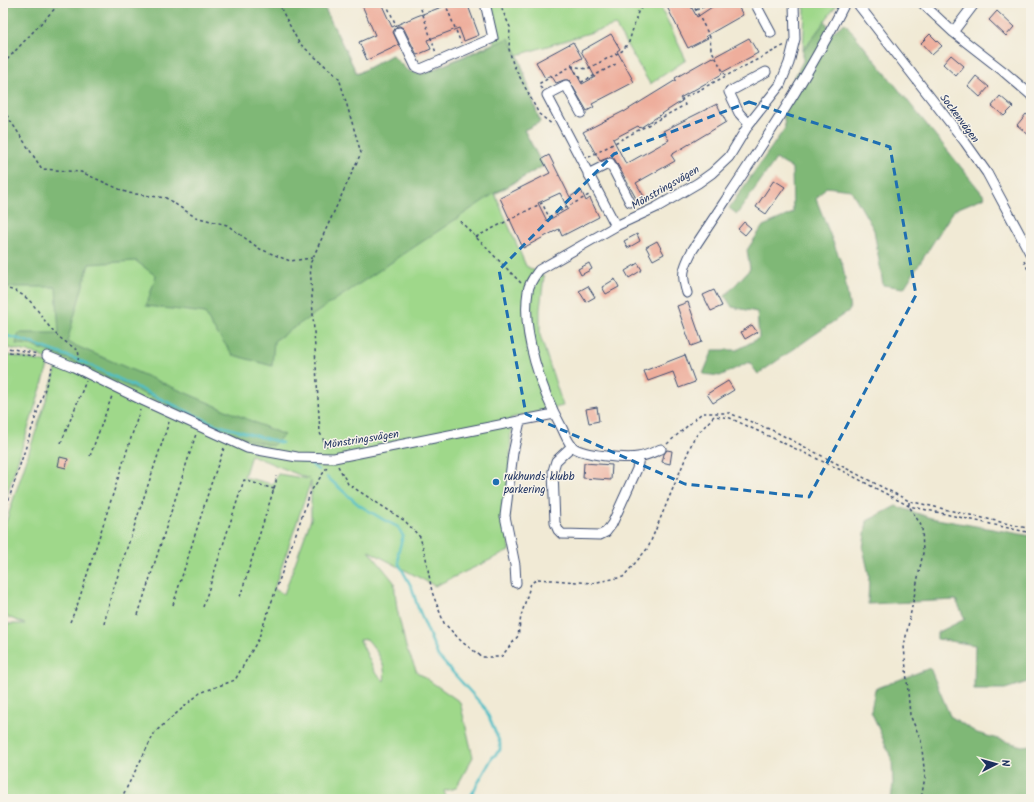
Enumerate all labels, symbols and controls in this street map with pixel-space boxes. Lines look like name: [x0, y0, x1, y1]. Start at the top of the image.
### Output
street label: Sockenvägen: [935, 90, 984, 147]
street label: Mönstringsvägen: [628, 161, 703, 215]
street label: Mönstringsvägen: [322, 425, 400, 455]
place label: rukhunds klubb parkering: [503, 468, 575, 499]
marker: rukhunds klubb parkering: [491, 477, 501, 487]
north arrow: [976, 744, 1016, 784]
text: N: [996, 759, 1014, 768]

